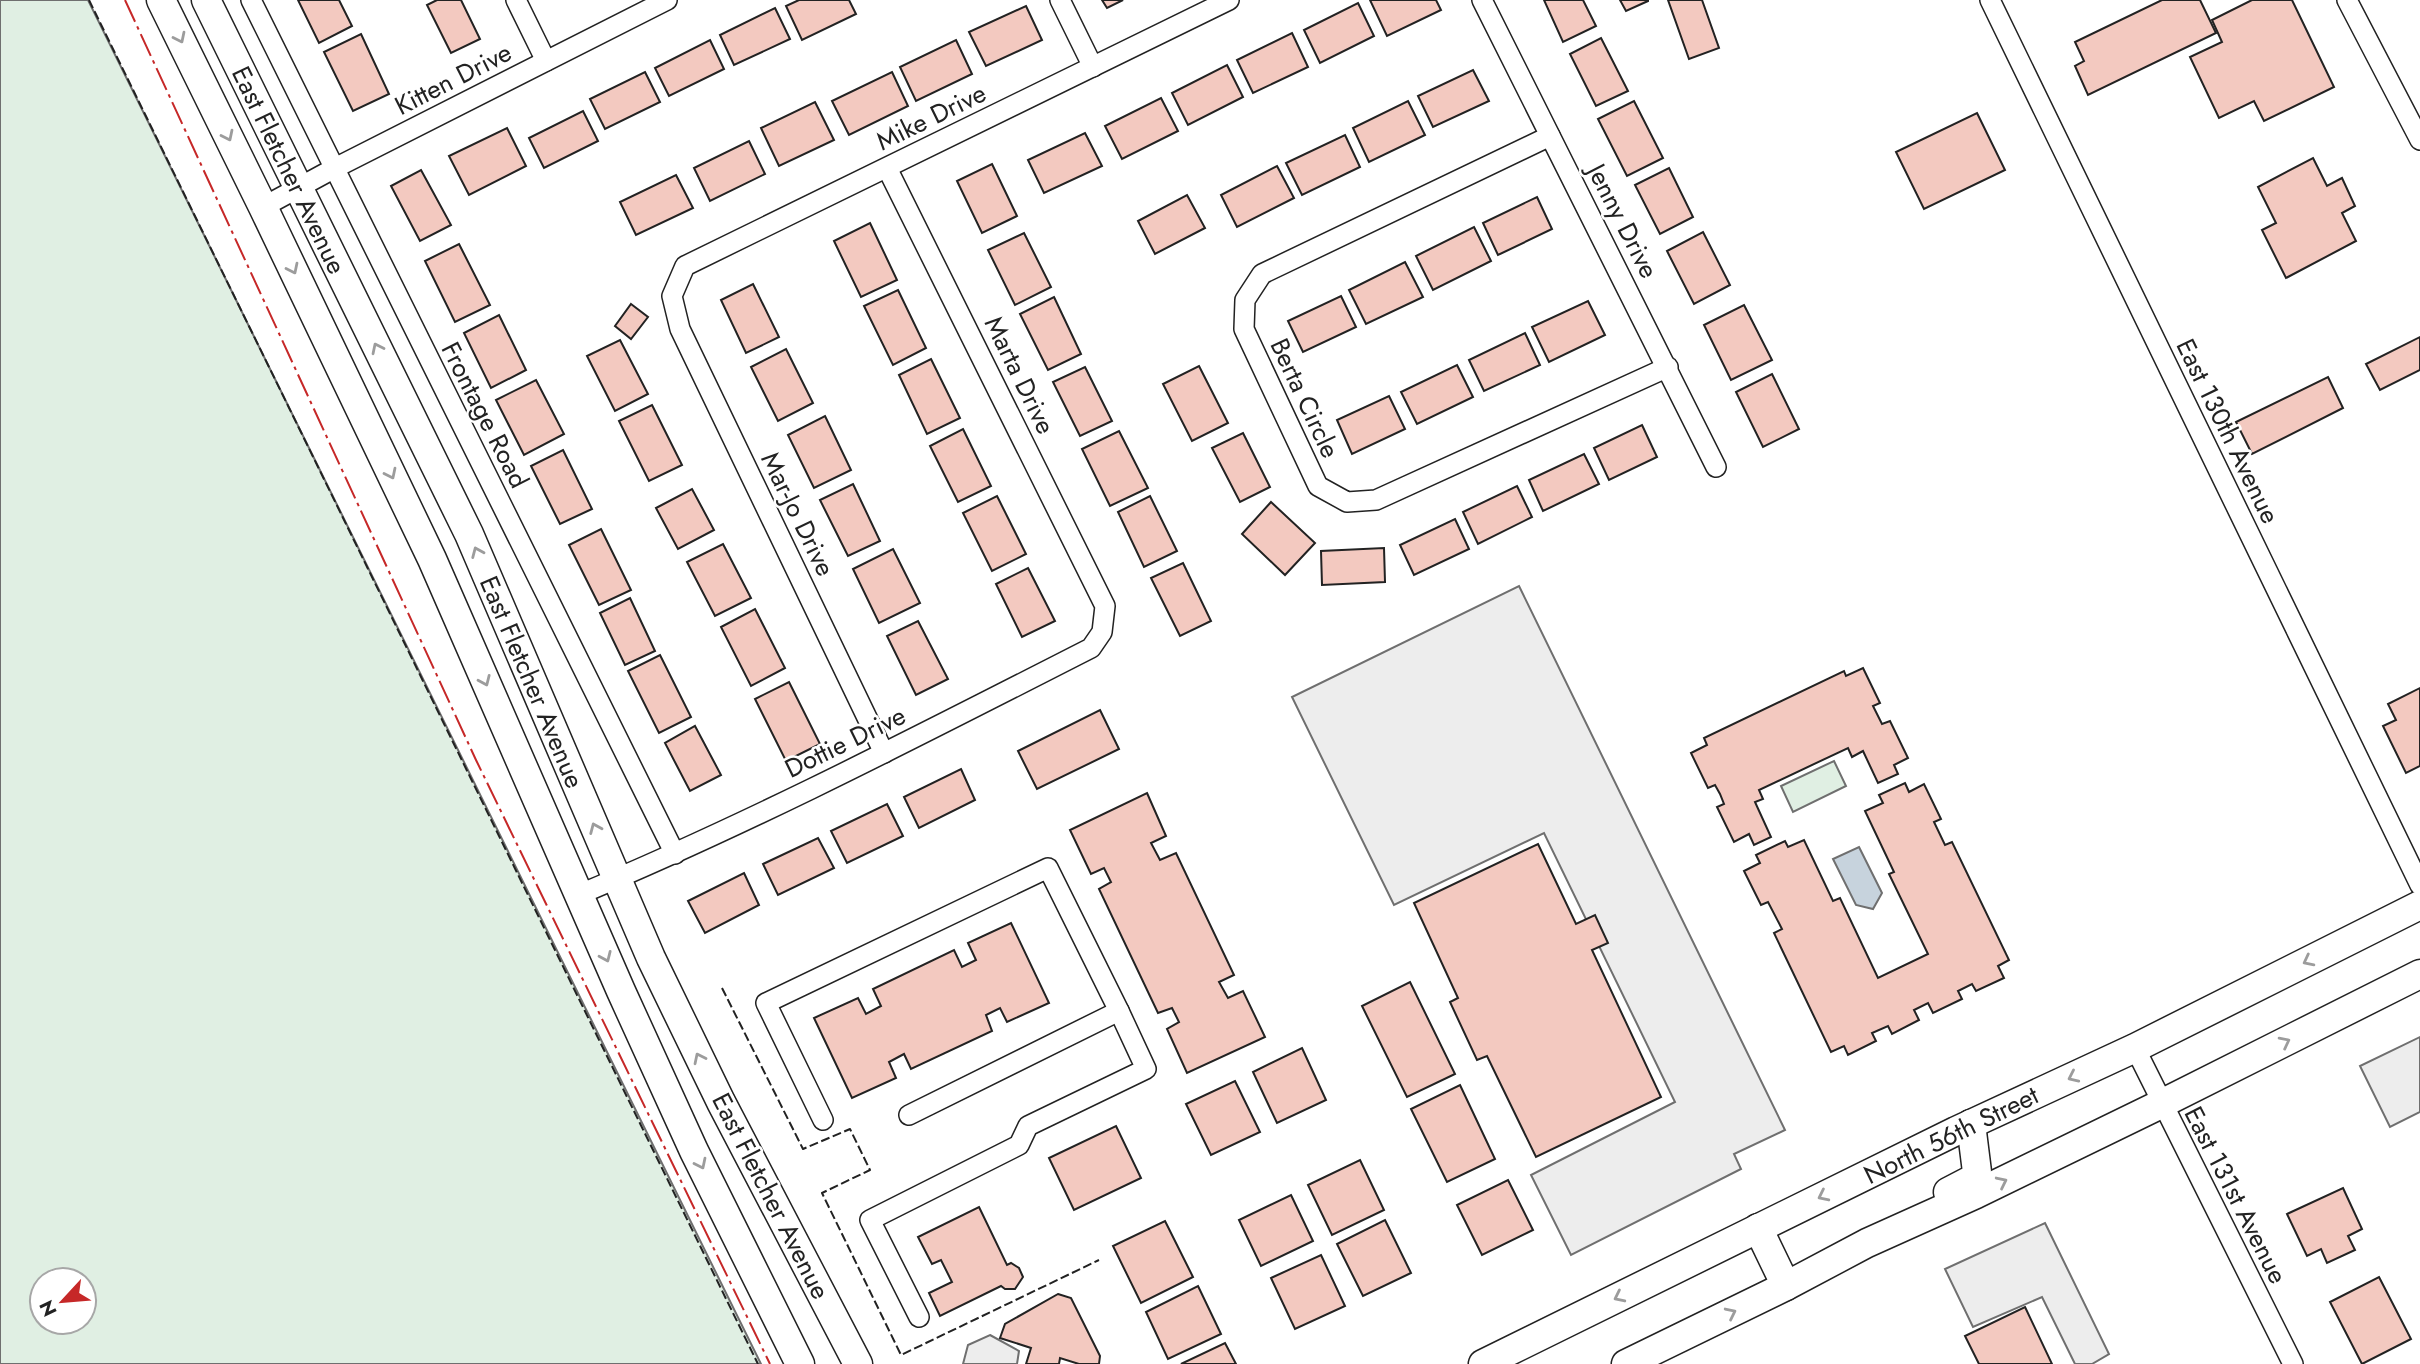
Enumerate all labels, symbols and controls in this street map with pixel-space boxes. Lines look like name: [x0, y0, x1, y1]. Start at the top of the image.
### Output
one-way arrow: [171, 31, 185, 43]
street label: Kitten Drive: [388, 33, 518, 125]
street label: East Fletcher Avenue: [222, 60, 356, 280]
street label: Mike Drive: [870, 74, 992, 160]
one-way arrow: [220, 129, 234, 141]
street label: Jenny Drive: [1577, 155, 1668, 285]
one-way arrow: [284, 262, 298, 274]
street label: Marta Drive: [975, 310, 1065, 440]
street label: Berta Circle: [1261, 332, 1349, 464]
street label: East 130th Avenue: [2167, 332, 2289, 530]
street label: Frontage Road: [432, 335, 538, 495]
one-way arrow: [371, 343, 385, 355]
street label: Mar-Jo Drive: [752, 445, 844, 583]
one-way arrow: [383, 467, 397, 479]
one-way arrow: [471, 547, 485, 559]
street label: East Fletcher Avenue: [470, 570, 594, 794]
one-way arrow: [477, 674, 491, 686]
street label: Dottie Drive: [778, 696, 912, 788]
one-way arrow: [589, 823, 603, 836]
one-way arrow: [598, 950, 612, 962]
one-way arrow: [2302, 953, 2315, 967]
one-way arrow: [2278, 1036, 2290, 1050]
one-way arrow: [694, 1053, 708, 1065]
one-way arrow: [2068, 1069, 2080, 1083]
street label: North 56th Street: [1857, 1076, 2046, 1194]
street label: East Fletcher Avenue: [703, 1086, 839, 1306]
street label: East 131st Avenue: [2175, 1100, 2297, 1290]
one-way arrow: [692, 1157, 706, 1169]
one-way arrow: [1995, 1176, 2007, 1190]
one-way arrow: [1818, 1188, 1830, 1202]
north arrow: [28, 1266, 98, 1336]
one-way arrow: [1614, 1288, 1626, 1302]
text: N: [33, 1296, 64, 1321]
one-way arrow: [1724, 1307, 1737, 1321]

